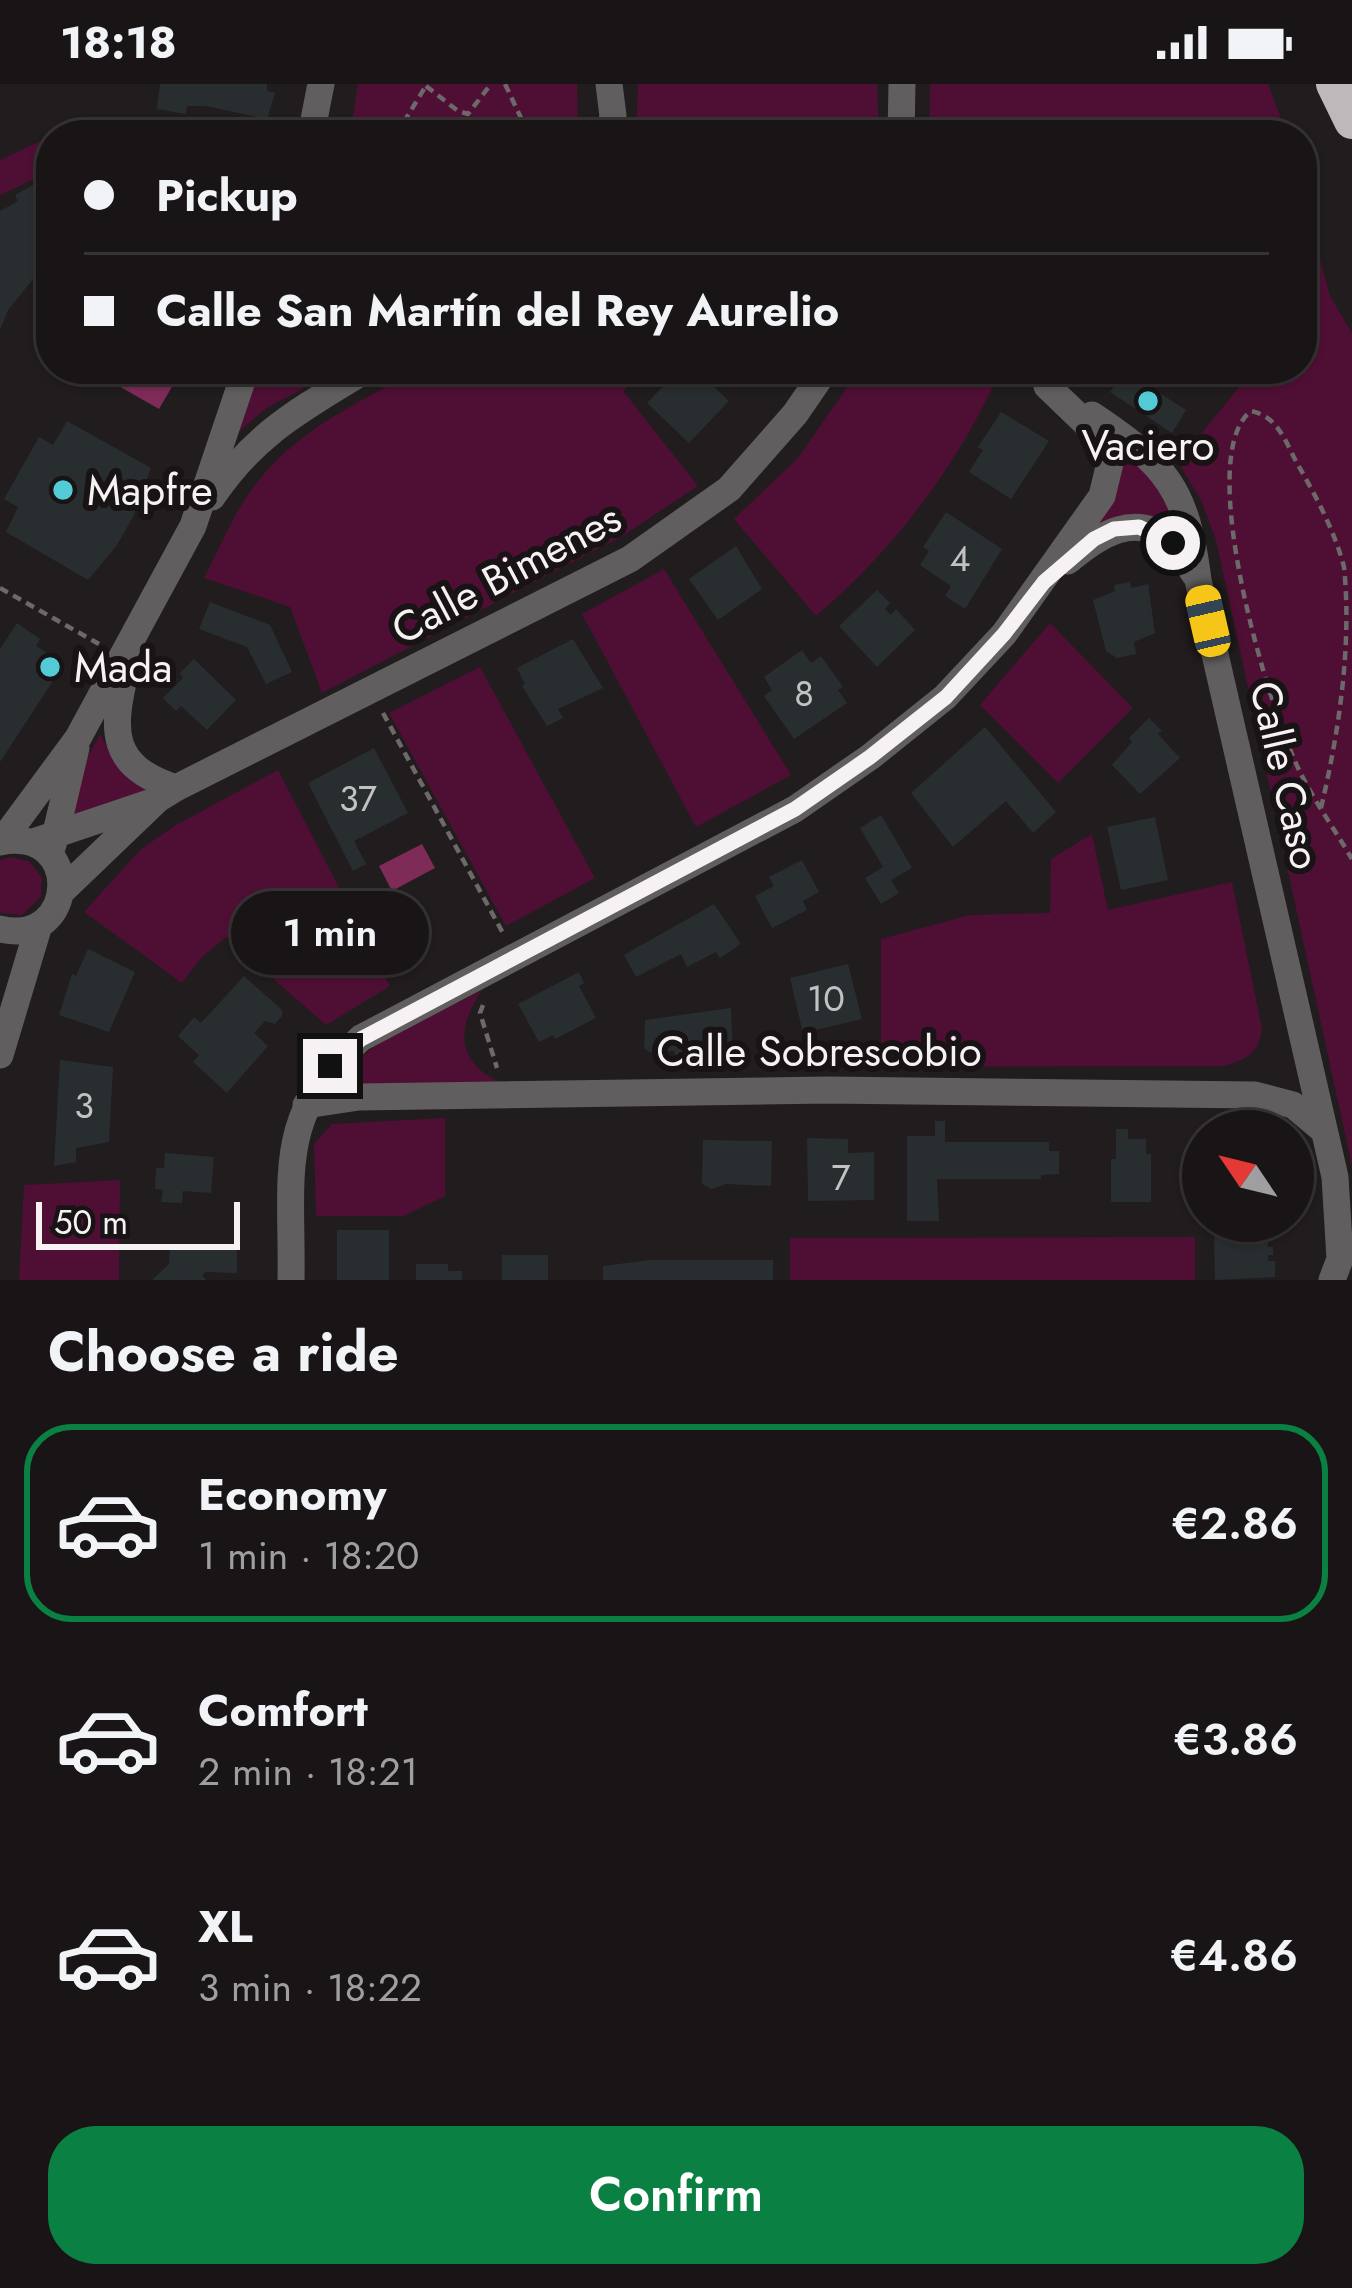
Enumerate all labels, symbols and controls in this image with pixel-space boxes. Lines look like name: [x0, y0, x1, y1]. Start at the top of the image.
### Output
text: 18:18: [60, 10, 177, 75]
text: Pickup: [156, 163, 298, 228]
text: Calle San Martín del Rey Aurelio: [156, 278, 839, 343]
marker: Vaciero: [1135, 388, 1161, 414]
place label: Vaciero: [1081, 415, 1215, 476]
place label: Mapfre: [87, 460, 213, 521]
marker: Mapfre: [50, 477, 76, 503]
street label: Calle Bimenes: [381, 487, 632, 659]
route start: [1146, 516, 1200, 570]
house number: 4: [950, 532, 971, 584]
car: [1182, 582, 1234, 660]
place label: Mada: [74, 637, 172, 698]
marker: Mada: [37, 654, 63, 680]
house number: 8: [794, 667, 814, 719]
street label: Calle Caso: [1234, 675, 1337, 875]
house number: 37: [339, 772, 377, 824]
callout: 1 min: [231, 892, 429, 976]
text: 1 min: [283, 904, 377, 961]
house number: 10: [807, 972, 845, 1024]
street label: Calle Sobrescobio: [656, 1021, 982, 1082]
route end: [303, 1039, 357, 1093]
house number: 3: [74, 1079, 94, 1131]
north arrow: [1182, 1110, 1314, 1242]
map controls: [1182, 1110, 1314, 1242]
house number: 7: [832, 1151, 851, 1203]
scale bar: [36, 1196, 240, 1249]
text: 50 m: [54, 1199, 128, 1246]
text: Choose a ride: [48, 1313, 399, 1391]
text: Economy: [198, 1462, 386, 1527]
icon: car: [54, 1469, 162, 1577]
text: €2.86: [1171, 1491, 1298, 1556]
text: 1 min · 18:20: [198, 1527, 420, 1584]
text: Comfort: [198, 1678, 368, 1743]
icon: car: [54, 1685, 162, 1793]
text: €3.86: [1173, 1707, 1298, 1772]
text: 2 min · 18:21: [198, 1743, 418, 1800]
text: XL: [198, 1894, 253, 1959]
icon: car: [54, 1901, 162, 2009]
text: €4.86: [1170, 1923, 1298, 1988]
text: 3 min · 18:22: [198, 1959, 422, 2016]
button: Confirm: [48, 2126, 1304, 2264]

